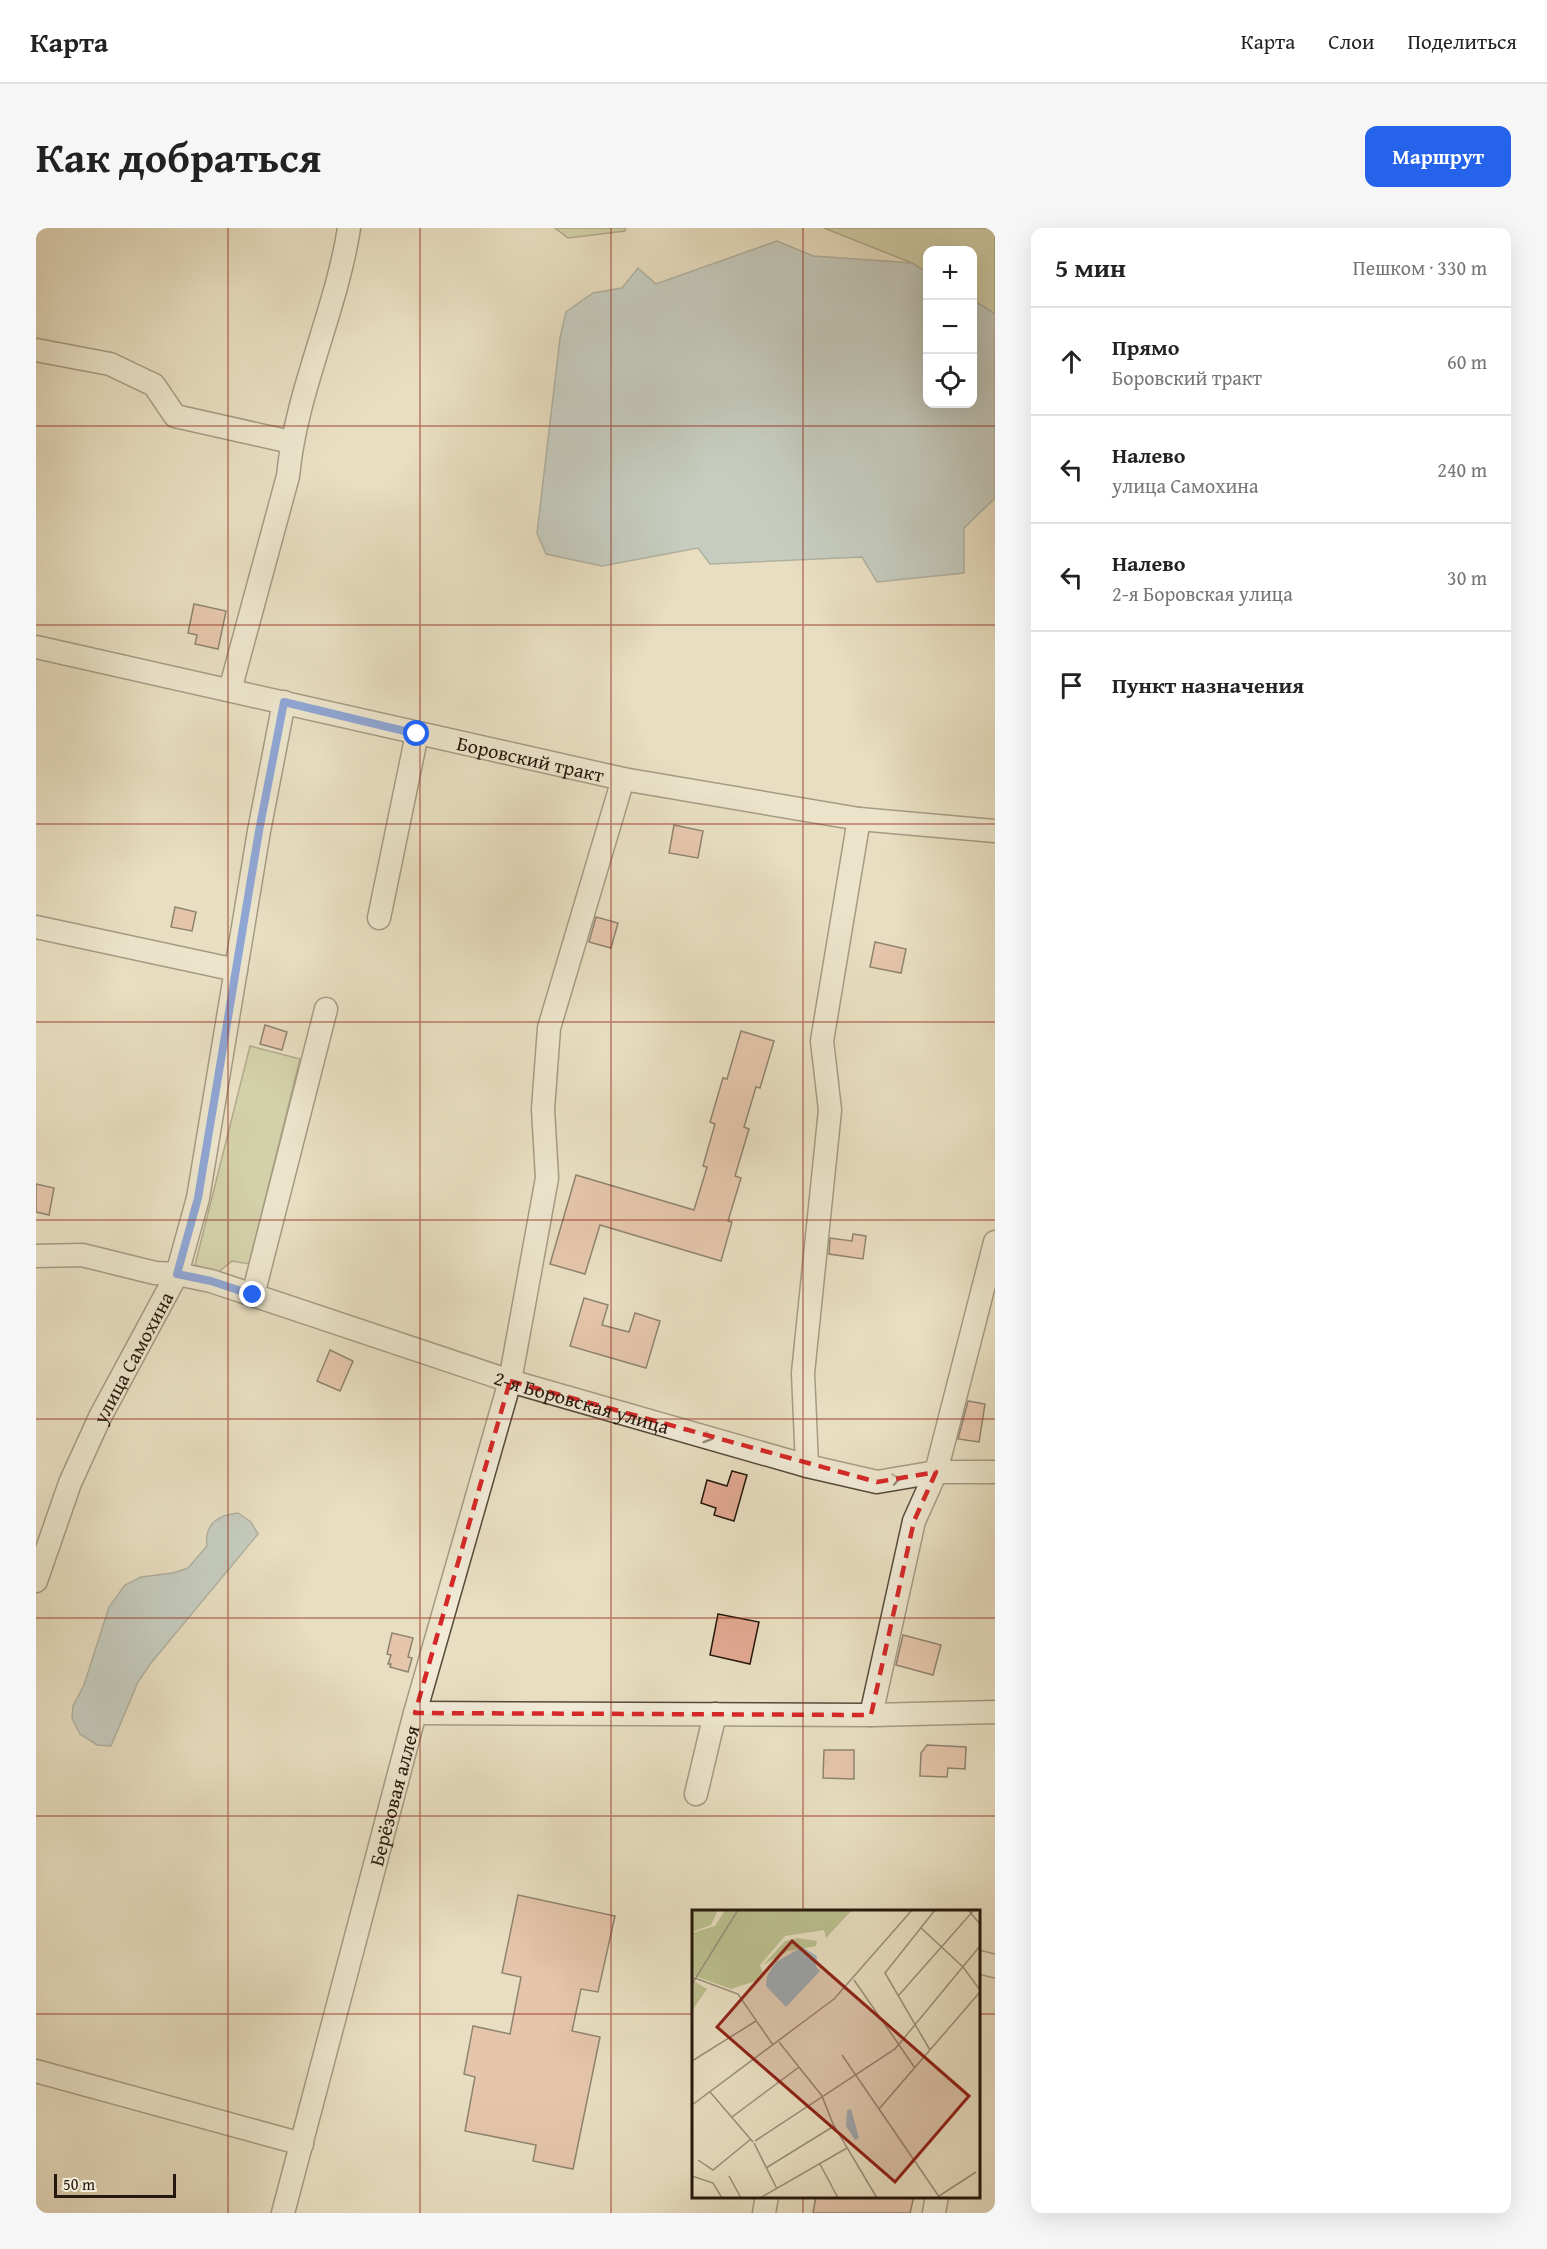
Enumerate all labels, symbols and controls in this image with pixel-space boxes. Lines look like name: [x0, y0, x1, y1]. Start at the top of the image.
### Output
text: Карта: [30, 21, 108, 62]
text: Карта: [1241, 26, 1295, 57]
text: Слои: [1328, 26, 1374, 57]
text: Поделиться: [1407, 26, 1517, 57]
text: Как добраться: [36, 126, 321, 187]
button: Маршрут: [1365, 126, 1511, 187]
map controls: [923, 246, 977, 408]
button: +: [923, 246, 977, 300]
text: 5 мин: [1055, 248, 1126, 287]
text: Пешком · 330 m: [1353, 253, 1487, 282]
button: −: [923, 300, 977, 354]
text: Прямо: [1112, 331, 1179, 363]
icon: ahead: [1055, 345, 1088, 378]
text: 60 m: [1447, 347, 1487, 376]
button: locate: [923, 354, 977, 408]
text: Боровский тракт: [1112, 363, 1262, 392]
text: Налево: [1112, 439, 1185, 471]
icon: left: [1055, 453, 1088, 486]
text: 240 m: [1437, 455, 1487, 484]
text: улица Самохина: [1112, 471, 1258, 500]
text: Налево: [1112, 547, 1185, 579]
icon: left: [1055, 561, 1088, 594]
text: 30 m: [1447, 563, 1487, 592]
text: 2-я Боровская улица: [1112, 579, 1293, 608]
icon: arrive: [1055, 669, 1088, 702]
text: Пункт назначения: [1112, 669, 1304, 701]
route start: [403, 720, 429, 746]
street label: Боровский тракт: [454, 728, 607, 789]
route end: [239, 1281, 265, 1307]
street label: улица Самохина: [84, 1286, 180, 1429]
street label: 2-я Боровская улица: [491, 1362, 673, 1441]
one-way arrow: [703, 1430, 713, 1443]
one-way arrow: [891, 1473, 901, 1486]
street label: Берёзовая аллея: [361, 1722, 426, 1869]
inset map: [692, 1910, 980, 2198]
scale bar: [54, 2171, 176, 2198]
text: 50 m: [63, 2172, 95, 2196]

